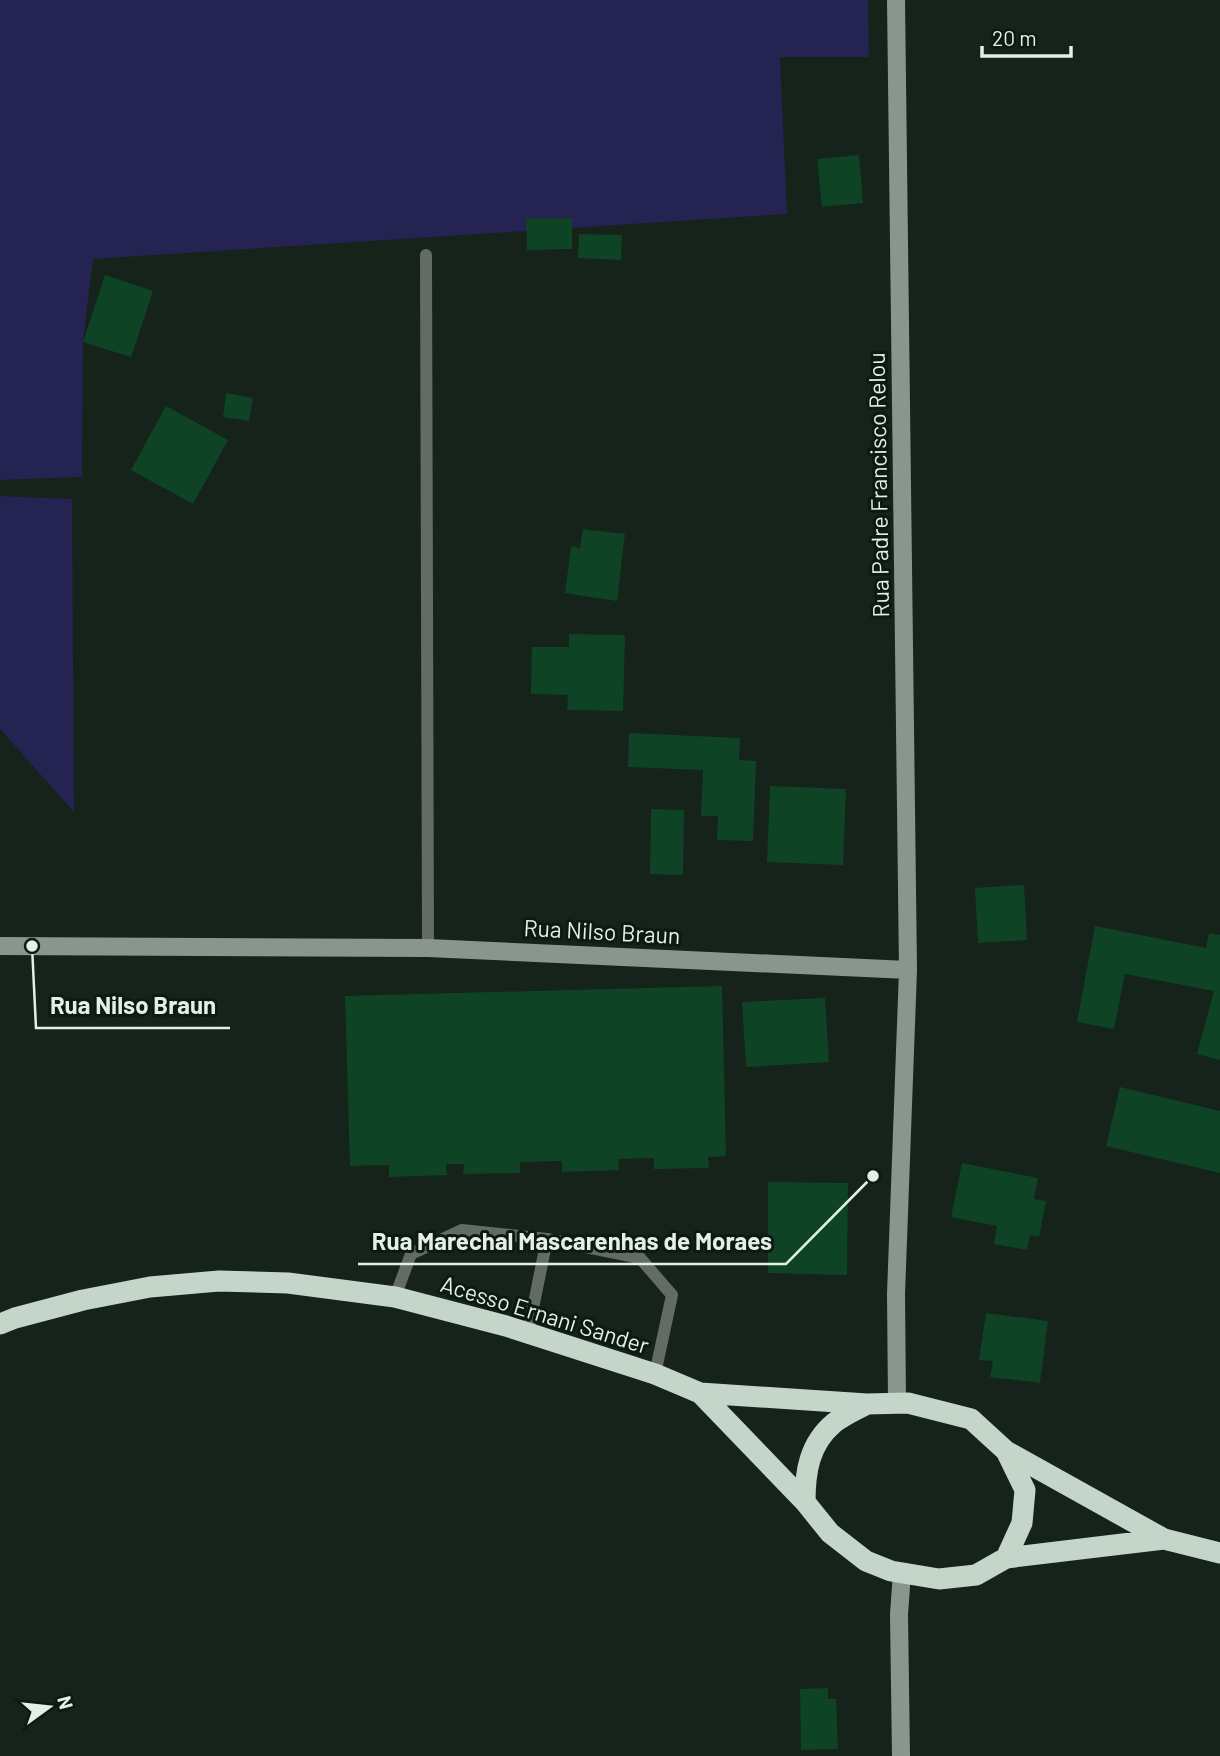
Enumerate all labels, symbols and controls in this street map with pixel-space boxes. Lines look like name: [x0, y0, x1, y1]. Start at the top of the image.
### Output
scale bar: [982, 14, 1071, 58]
text: 20 m: [992, 25, 1037, 50]
street label: Rua Padre Francisco Relou: [862, 352, 894, 618]
street label: Rua Nilso Braun: [523, 913, 681, 949]
callout: Rua Nilso Braun: [36, 983, 230, 1028]
text: Rua Nilso Braun: [50, 990, 216, 1019]
callout: Rua Marechal Mascarenhas de Moraes: [358, 1219, 786, 1264]
text: Rua Marechal Mascarenhas de Moraes: [372, 1226, 772, 1255]
street label: Acesso Ernani Sander: [437, 1269, 653, 1359]
north arrow: [14, 1672, 84, 1742]
text: N: [53, 1693, 79, 1712]

